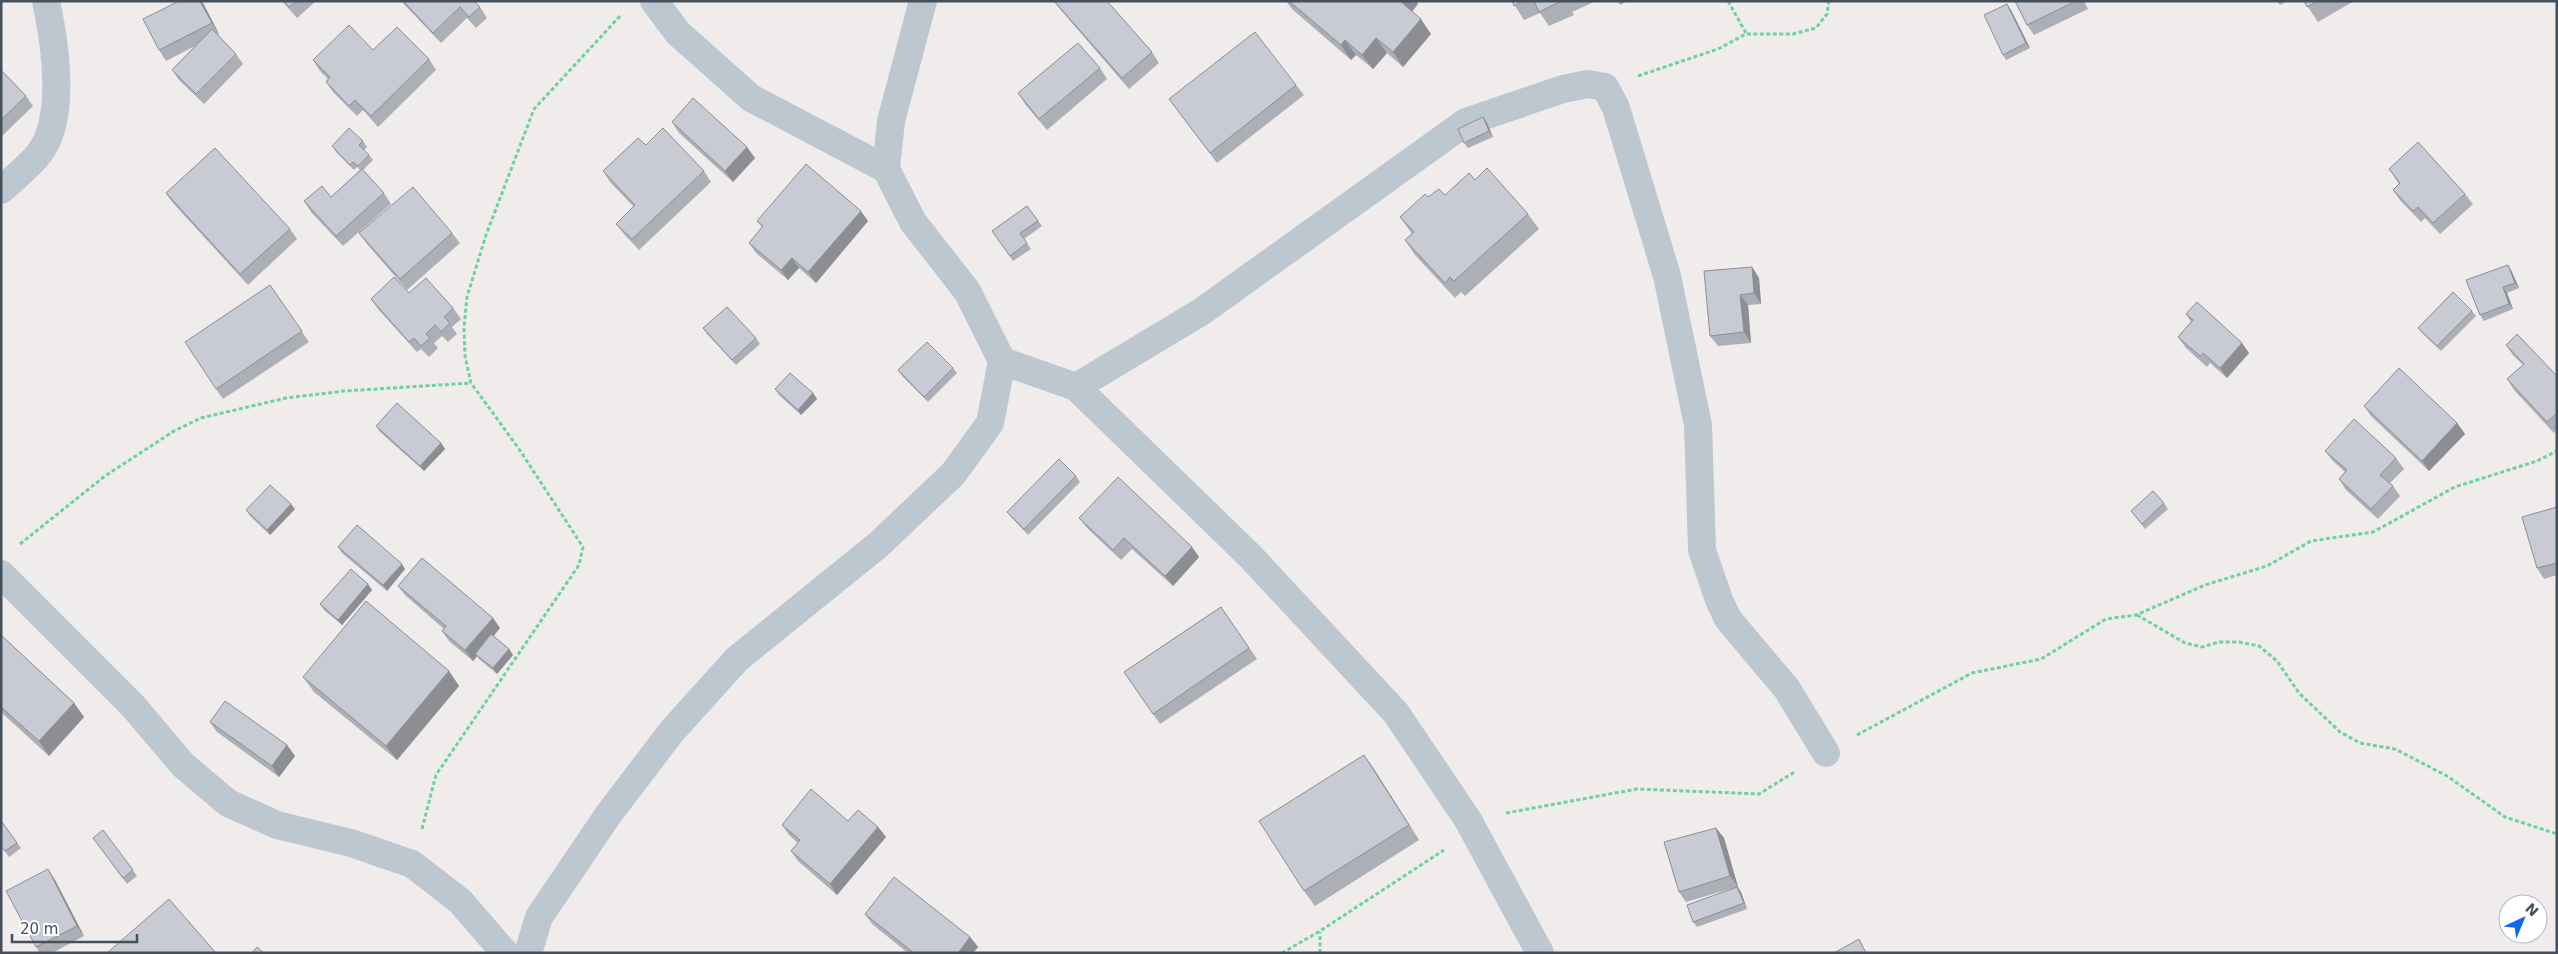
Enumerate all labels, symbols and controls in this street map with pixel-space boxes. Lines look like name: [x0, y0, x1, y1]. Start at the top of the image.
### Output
north arrow: [2498, 894, 2548, 944]
text: N: [2522, 900, 2542, 919]
scale bar: [12, 912, 138, 944]
text: 20 m: [20, 920, 58, 938]

